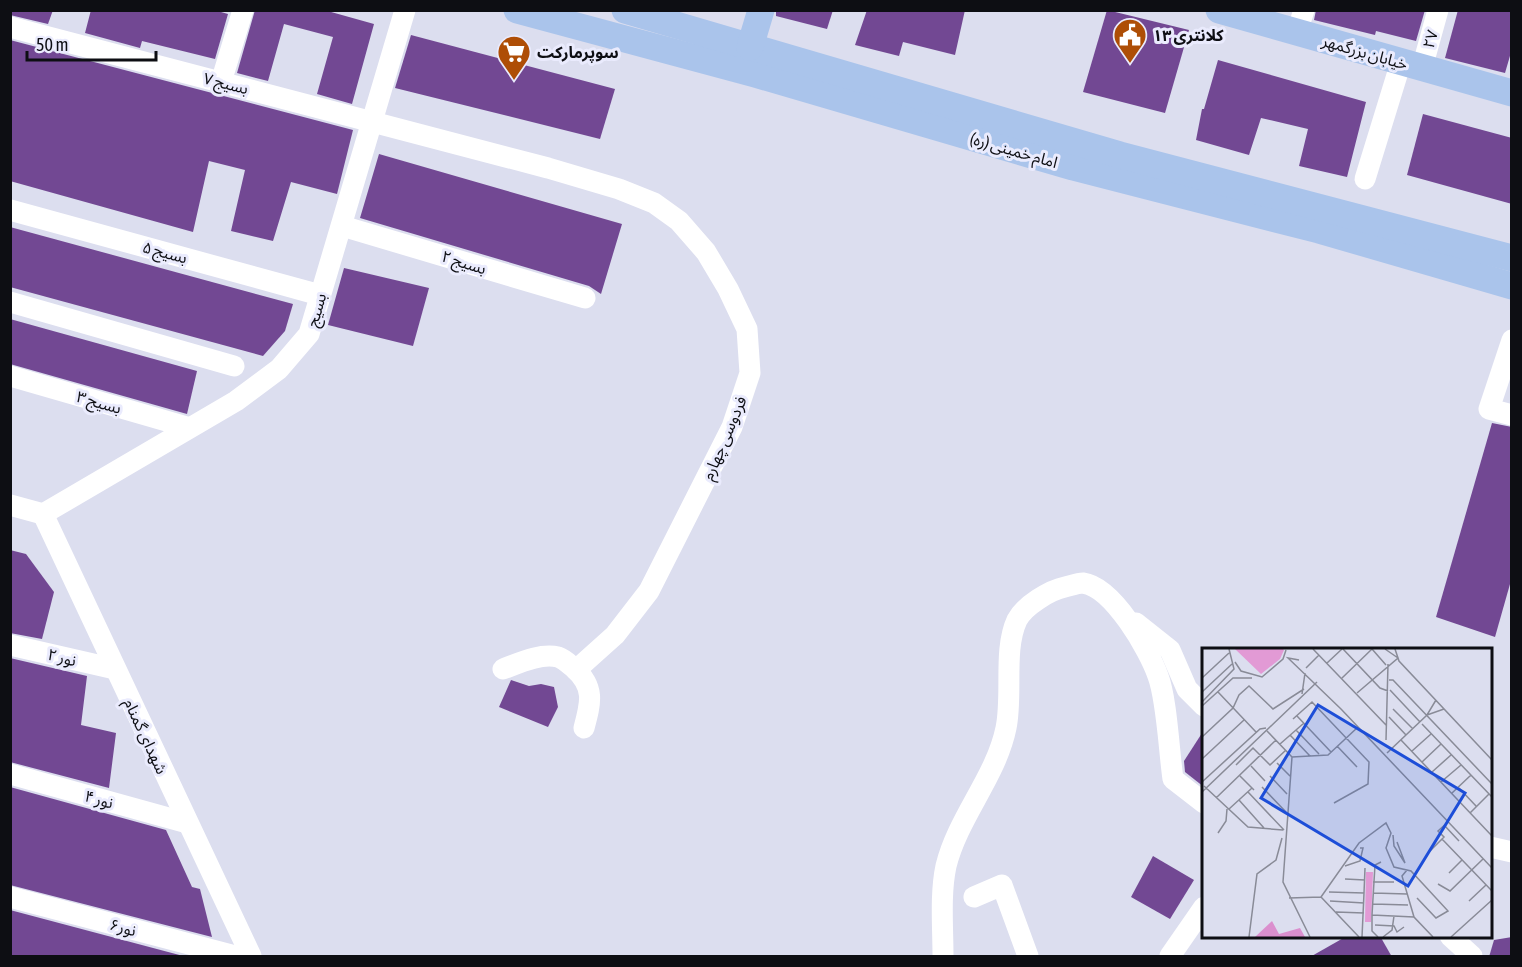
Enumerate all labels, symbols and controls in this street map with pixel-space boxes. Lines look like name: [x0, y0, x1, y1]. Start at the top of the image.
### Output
public building icon: کلانتری ۱۳: [1112, 17, 1148, 64]
scale bar: [27, 24, 156, 62]
place label: کلانتری ۱۳: [1153, 26, 1224, 45]
street label: ۲۷: [1419, 28, 1441, 50]
street label: خیابان بزرگمهر: [1319, 31, 1410, 74]
text: 50 m: [36, 34, 68, 55]
supermarket icon: سوپرمارکت: [496, 34, 532, 81]
place label: سوپرمارکت: [537, 43, 619, 63]
street label: بسیج ۷: [201, 69, 250, 101]
street label: امام خمینی (ره): [967, 129, 1060, 175]
street label: بسیج ۵: [140, 237, 189, 270]
street label: بسیج ۲: [438, 247, 488, 281]
street label: بسیج: [303, 291, 333, 330]
street label: بسیج ۳: [73, 387, 123, 421]
street label: فردوسی چهارم: [698, 393, 753, 484]
street label: نور ۲: [45, 645, 78, 670]
inset map: [1202, 648, 1492, 937]
street label: شهدای گمنام: [117, 695, 171, 778]
street label: نور ۴: [82, 786, 115, 813]
street label: نور۶: [107, 915, 138, 940]

